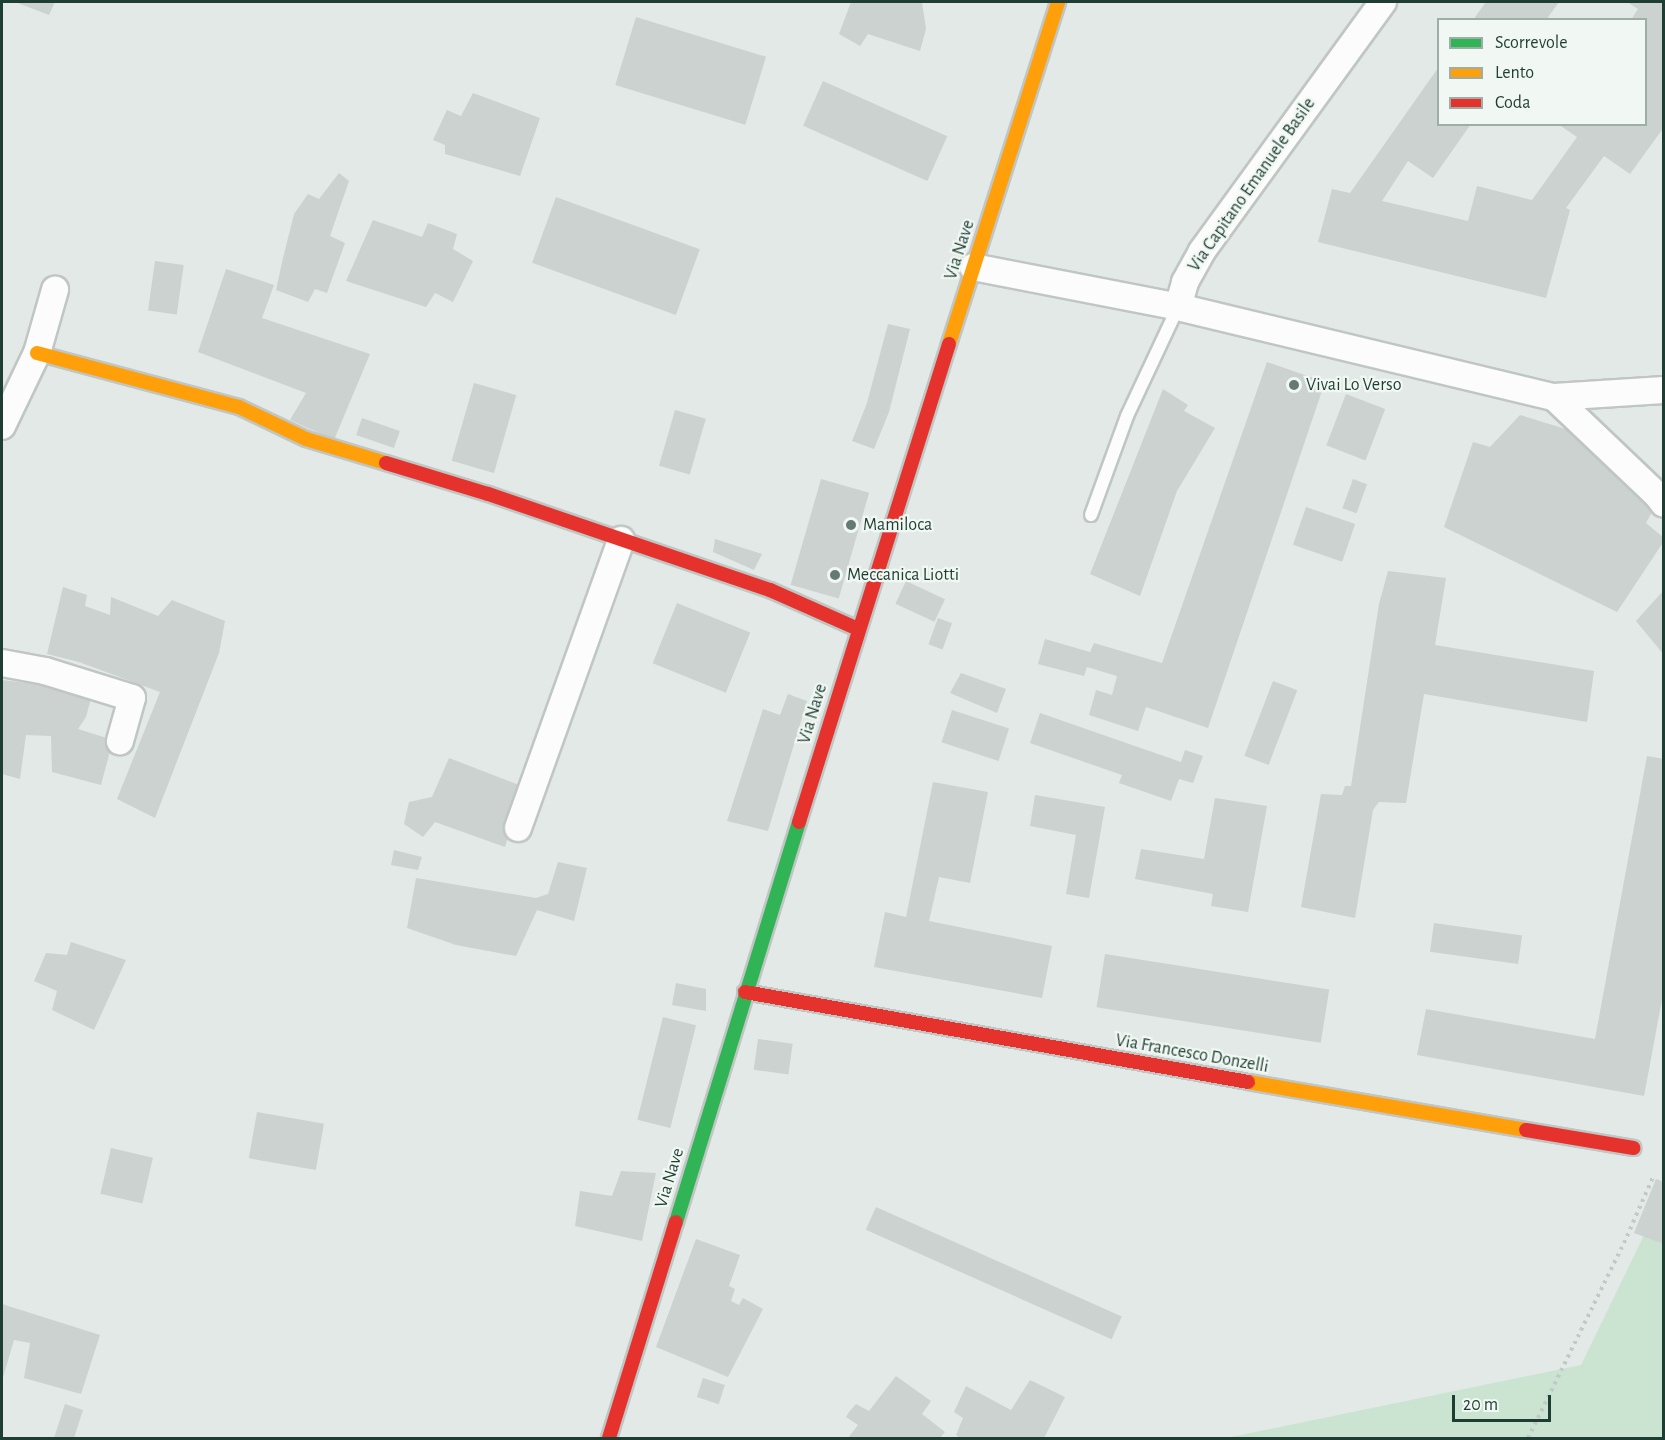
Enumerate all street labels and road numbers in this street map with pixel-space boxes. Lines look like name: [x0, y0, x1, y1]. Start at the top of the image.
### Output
street label: Via Capitano Emanuele Basile: [1184, 94, 1320, 276]
street label: Via Nave: [940, 217, 980, 283]
street label: Via Nave: [794, 681, 832, 747]
street label: Via Francesco Donzelli: [1114, 1030, 1270, 1078]
street label: Via Nave: [651, 1145, 689, 1211]

